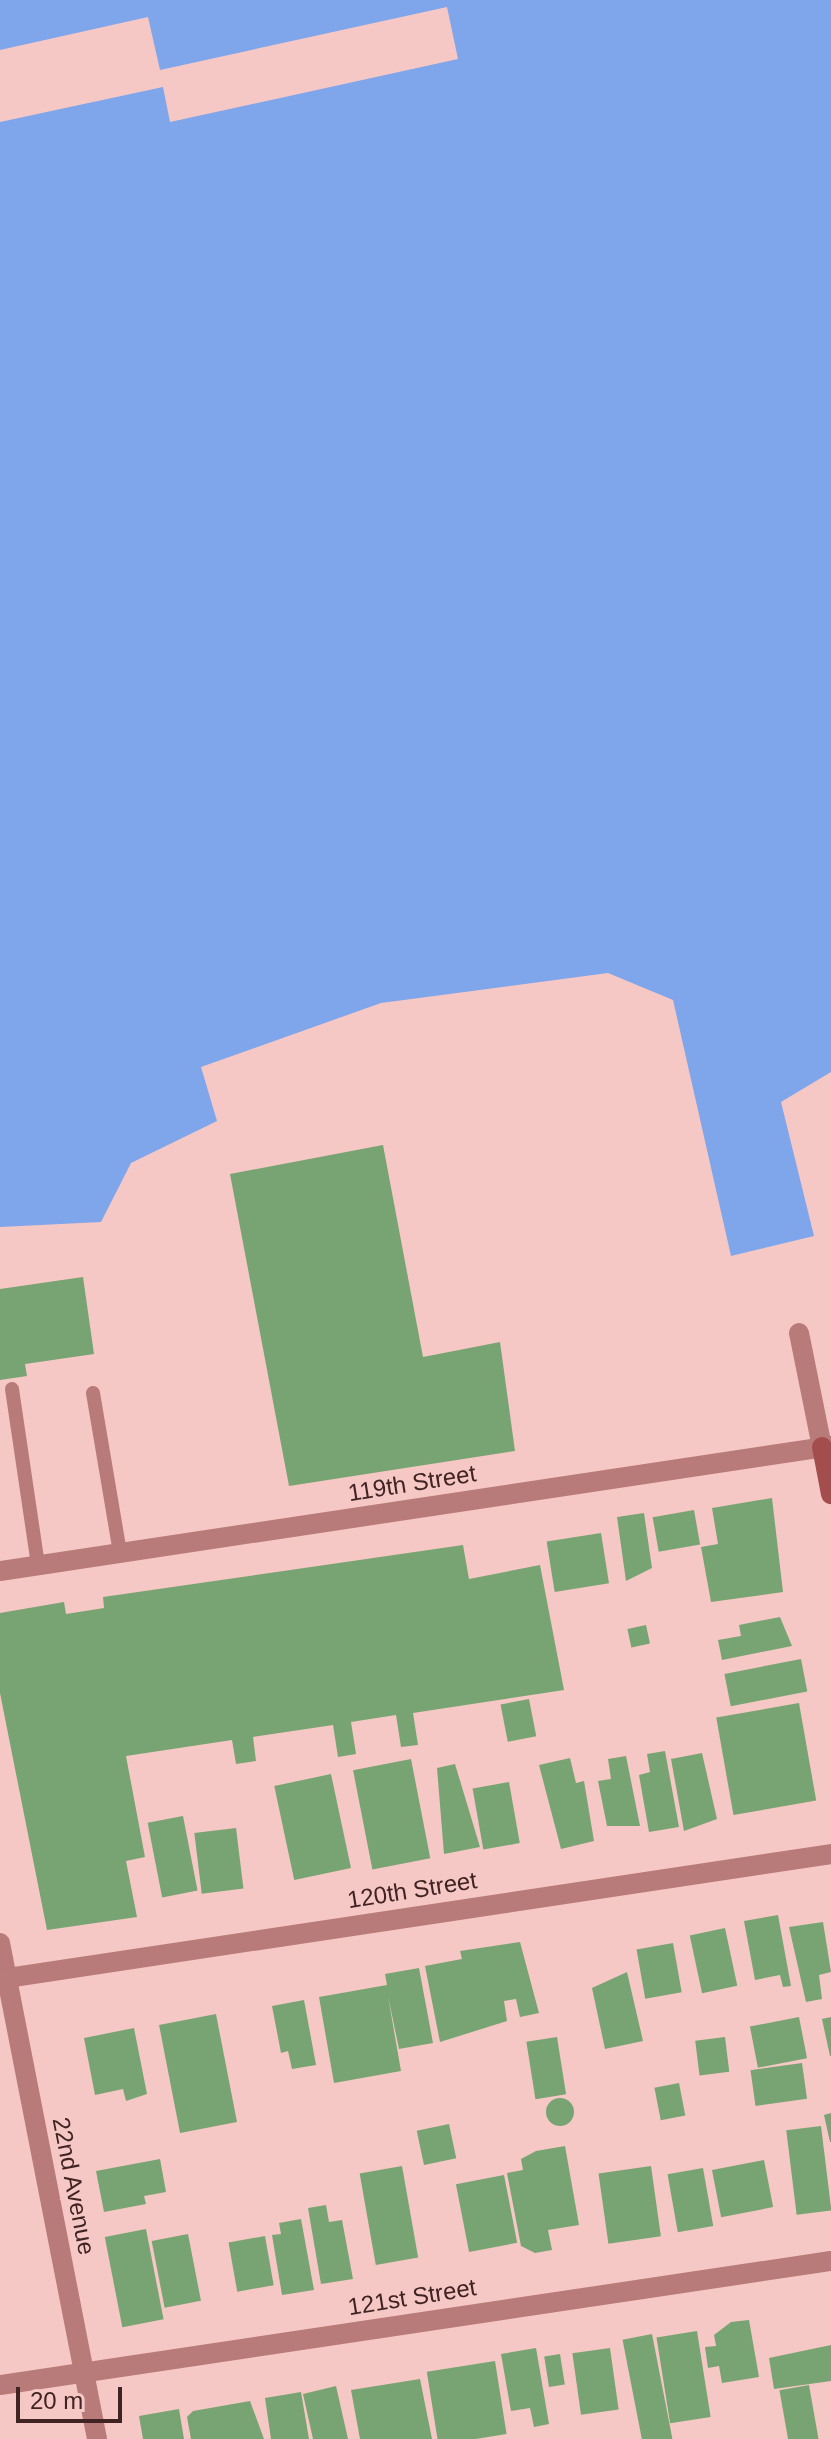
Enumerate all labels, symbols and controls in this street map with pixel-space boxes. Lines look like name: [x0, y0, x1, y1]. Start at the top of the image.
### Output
street label: 119th Street: [346, 1459, 478, 1507]
street label: 120th Street: [345, 1866, 479, 1914]
street label: 22nd Avenue: [46, 2114, 102, 2258]
street label: 121st Street: [346, 2273, 478, 2321]
scale bar: [20, 2371, 126, 2421]
text: 20 m: [30, 2387, 83, 2414]

